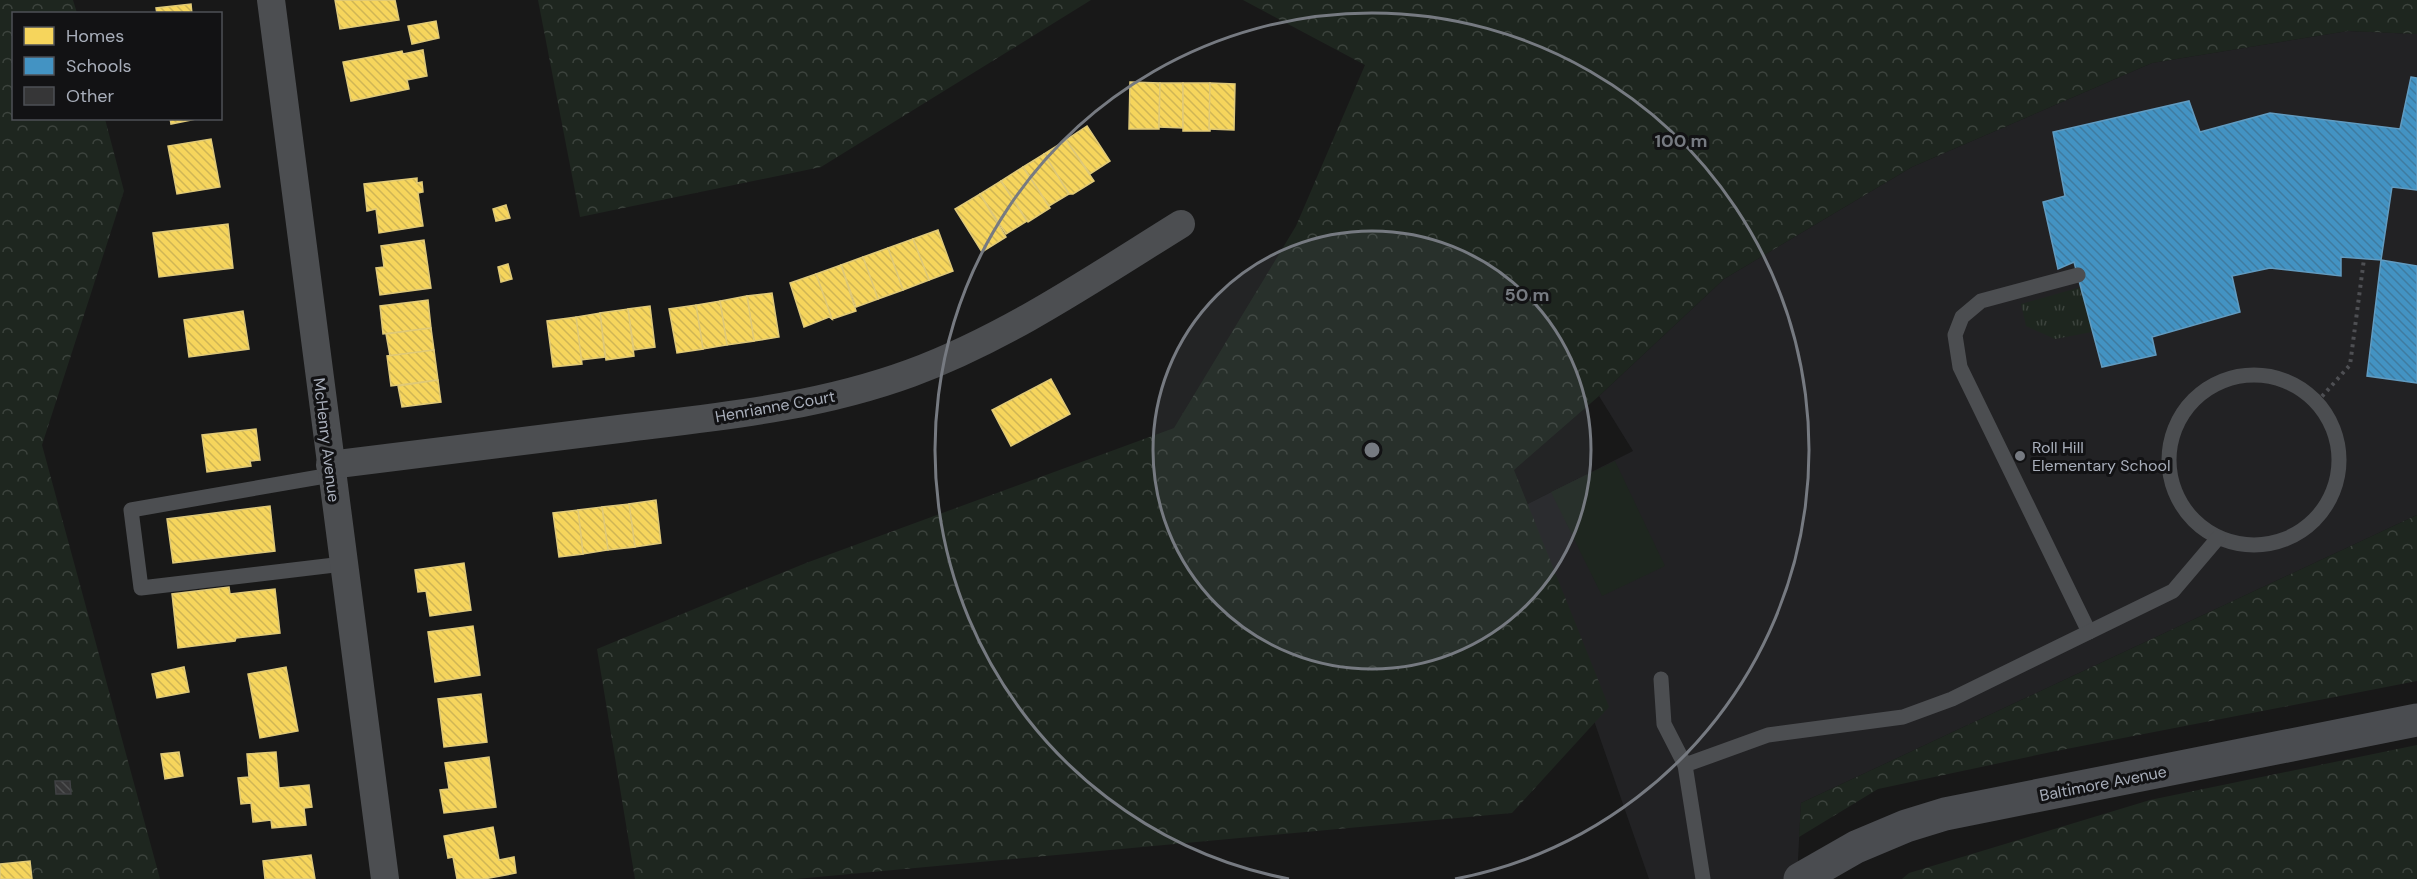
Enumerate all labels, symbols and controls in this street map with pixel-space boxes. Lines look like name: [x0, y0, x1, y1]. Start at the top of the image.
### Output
legend: [12, 12, 222, 120]
text: Homes: [66, 24, 124, 48]
text: Schools: [66, 54, 131, 78]
text: Other: [66, 84, 115, 108]
text: 100 m: [1654, 129, 1708, 153]
text: 50 m: [1504, 283, 1550, 307]
street label: McHenry Avenue: [308, 377, 345, 503]
street label: Henrianne Court: [713, 386, 837, 427]
place label: Roll Hill Elementary School: [2032, 437, 2170, 476]
centre of rings: [1362, 440, 1382, 460]
marker: Roll Hill Elementary School: [2013, 449, 2027, 463]
street label: Baltimore Avenue: [2038, 761, 2168, 806]

